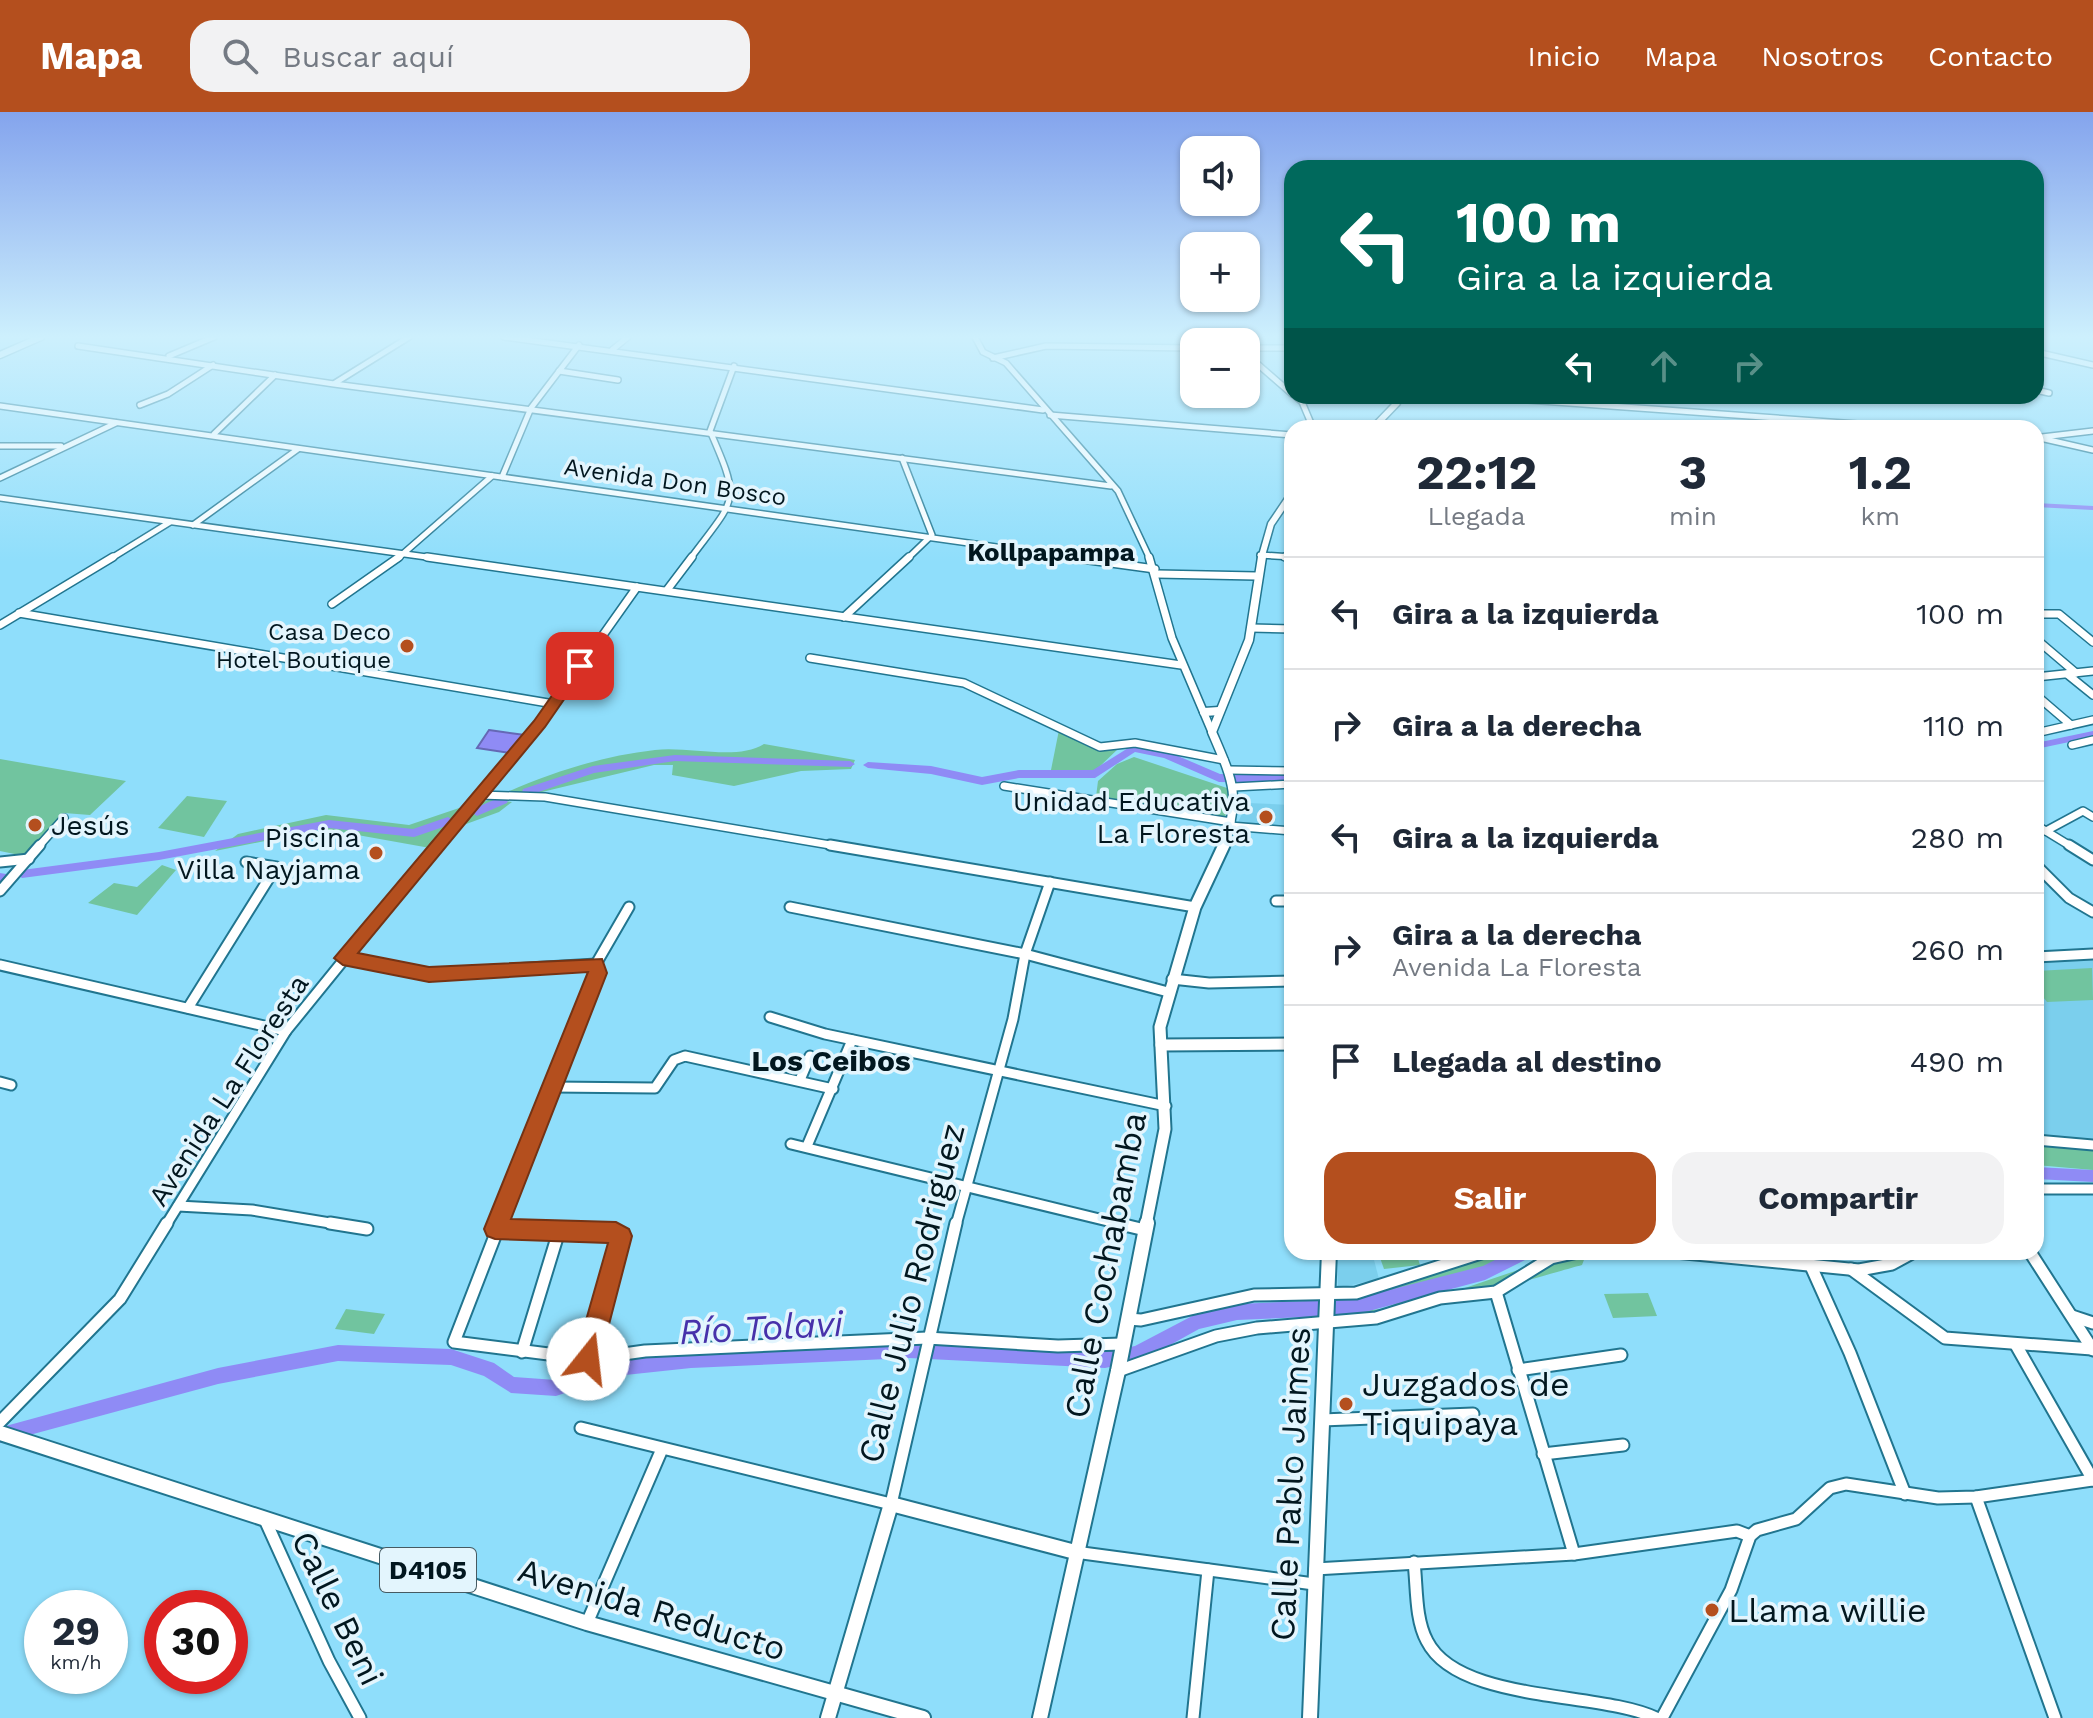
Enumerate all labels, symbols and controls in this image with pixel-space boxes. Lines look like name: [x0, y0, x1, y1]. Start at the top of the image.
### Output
search box: [190, 20, 750, 92]
text: Mapa: [40, 34, 142, 78]
icon: search: [218, 34, 262, 78]
text: Buscar aquí: [282, 39, 454, 74]
text: Inicio: [1528, 40, 1600, 73]
text: Mapa: [1644, 40, 1717, 73]
text: Nosotros: [1761, 40, 1884, 73]
text: Contacto: [1928, 40, 2053, 73]
map controls: [1180, 136, 1260, 408]
button: sound: [1180, 136, 1260, 216]
text: 100 m: [1456, 190, 1621, 256]
icon: left: [1324, 192, 1428, 296]
button: +: [1180, 232, 1260, 312]
text: Gira a la izquierda: [1456, 257, 1773, 299]
button: −: [1180, 328, 1260, 408]
icon: left: [1558, 344, 1602, 388]
icon: ahead: [1642, 344, 1686, 388]
icon: right: [1726, 344, 1770, 388]
text: 22:12: [1416, 444, 1537, 501]
text: 3: [1679, 444, 1707, 501]
text: 1.2: [1849, 444, 1912, 501]
street label: Avenida Don Bosco: [562, 453, 788, 511]
text: Llegada: [1427, 501, 1526, 531]
text: min: [1669, 501, 1717, 531]
text: km: [1861, 501, 1900, 531]
district label: Kollpapampa: [967, 537, 1135, 567]
icon: left: [1324, 591, 1368, 635]
text: Gira a la izquierda: [1392, 596, 1659, 631]
text: 100 m: [1916, 596, 2004, 631]
place label: Casa Deco Hotel Boutique: [216, 618, 391, 674]
pin: [546, 632, 614, 700]
marker: Casa Deco Hotel Boutique: [398, 637, 416, 655]
icon: arrive: [558, 644, 602, 688]
icon: right: [1324, 703, 1368, 747]
text: Gira a la derecha: [1392, 708, 1641, 743]
text: 110 m: [1923, 708, 2004, 743]
place label: Unidad Educativa La Floresta: [1013, 785, 1250, 850]
marker: Unidad Educativa La Floresta: [1257, 808, 1275, 826]
place label: Jesús: [51, 809, 130, 842]
icon: left: [1324, 815, 1368, 859]
marker: Jesús: [26, 816, 44, 834]
text: Gira a la izquierda: [1392, 820, 1659, 855]
text: 280 m: [1911, 820, 2004, 855]
place label: Piscina Villa Nayjama: [177, 821, 360, 886]
marker: Piscina Villa Nayjama: [367, 844, 385, 862]
text: Gira a la derecha: [1392, 917, 1641, 952]
icon: right: [1324, 927, 1368, 971]
text: 260 m: [1911, 932, 2004, 967]
text: Avenida La Floresta: [1392, 952, 1642, 982]
street label: Avenida La Floresta: [141, 968, 316, 1212]
icon: arrive: [1324, 1039, 1368, 1083]
district label: Los Ceibos: [751, 1043, 911, 1078]
text: Llegada al destino: [1392, 1044, 1662, 1079]
text: 490 m: [1910, 1044, 2004, 1079]
street label: Calle Cochabamba: [1056, 1108, 1154, 1422]
street label: Calle Julio Rodriguez: [849, 1119, 973, 1467]
button: Salir: [1324, 1152, 1656, 1244]
button: Compartir: [1672, 1152, 2004, 1244]
water label: Río Tolavi: [678, 1303, 846, 1353]
position arrow: [546, 1317, 630, 1401]
street label: Calle Pablo Jaimes: [1262, 1326, 1318, 1642]
place label: Juzgados de Tiquipaya: [1362, 1364, 1570, 1443]
marker: Juzgados de Tiquipaya: [1337, 1395, 1355, 1413]
street label: Calle Beni: [284, 1524, 392, 1692]
road number: D4105: [380, 1548, 476, 1592]
street label: Avenida Reducto: [513, 1549, 791, 1669]
speed limit sign: 30: [144, 1590, 248, 1694]
place label: Llama willie: [1728, 1590, 1927, 1630]
marker: Llama willie: [1703, 1601, 1721, 1619]
text: 29: [52, 1608, 100, 1655]
text: km/h: [50, 1650, 102, 1674]

